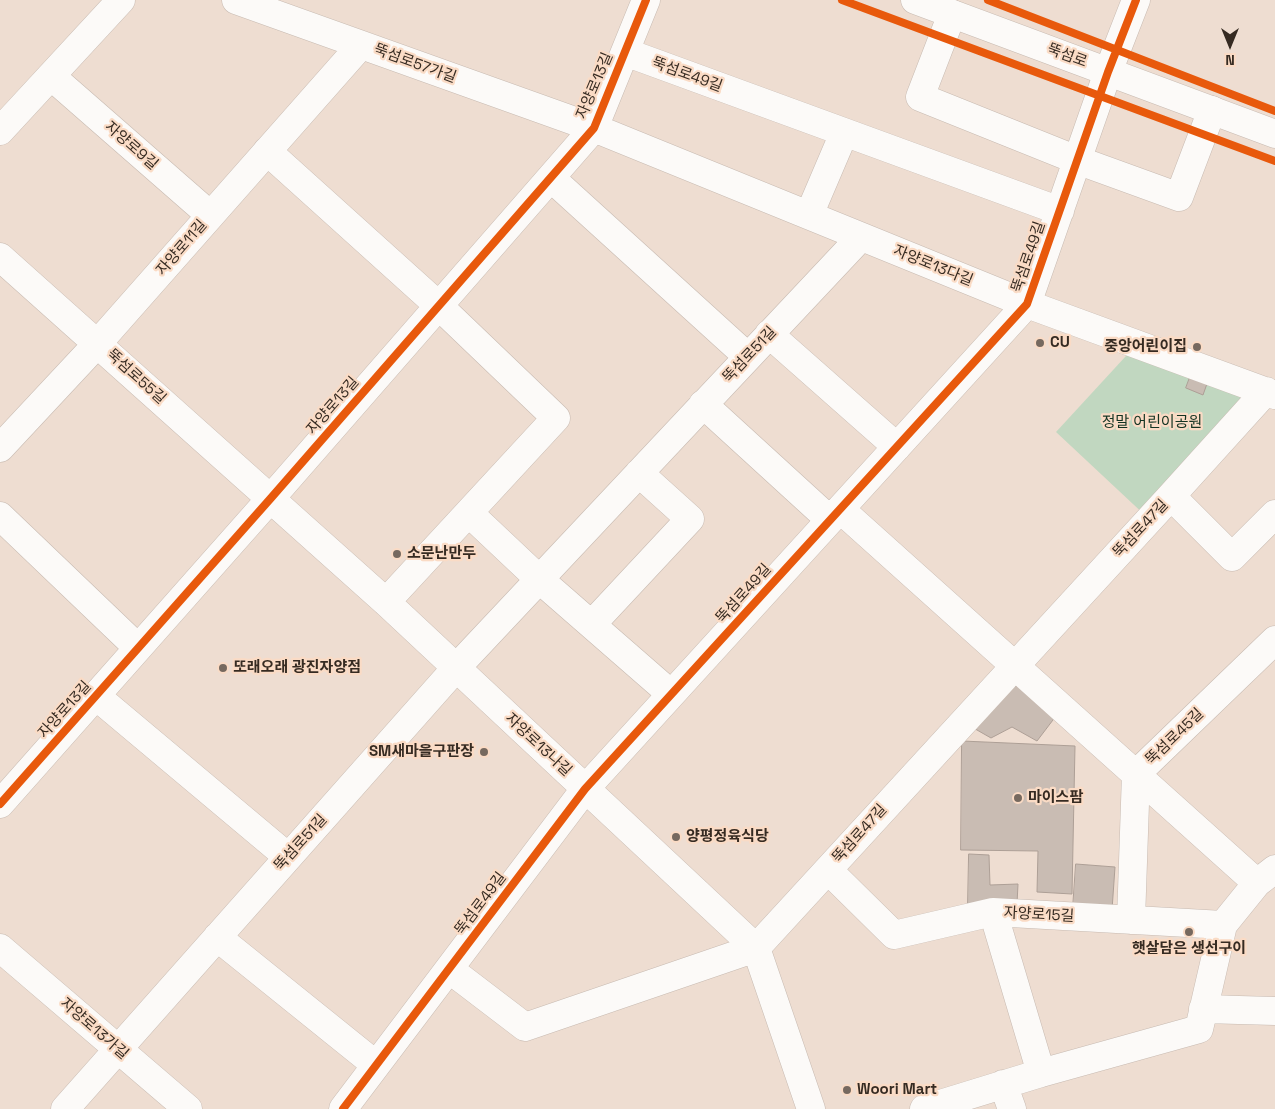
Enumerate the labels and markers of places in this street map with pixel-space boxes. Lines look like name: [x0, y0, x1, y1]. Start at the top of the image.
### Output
place label: CU: [1050, 334, 1070, 352]
marker: CU: [1034, 337, 1046, 349]
place label: 중앙어린이집: [1104, 338, 1187, 356]
marker: 중앙어린이집: [1191, 341, 1203, 353]
place label: 소문난만두: [407, 545, 476, 563]
marker: 소문난만두: [391, 548, 403, 560]
place label: 또래오래 광진자양점: [233, 659, 361, 677]
marker: 또래오래 광진자양점: [217, 662, 229, 674]
place label: SM새마을구판장: [369, 743, 474, 761]
marker: SM새마을구판장: [478, 746, 490, 758]
place label: 마이스팜: [1028, 789, 1083, 807]
marker: 마이스팜: [1012, 792, 1024, 804]
place label: 양평정육식당: [686, 828, 769, 846]
marker: 양평정육식당: [670, 831, 682, 843]
marker: 햇살담은 생선구이: [1183, 926, 1195, 938]
place label: 햇살담은 생선구이: [1132, 940, 1246, 958]
place label: Woori Mart: [857, 1081, 937, 1099]
marker: Woori Mart: [841, 1084, 853, 1096]

